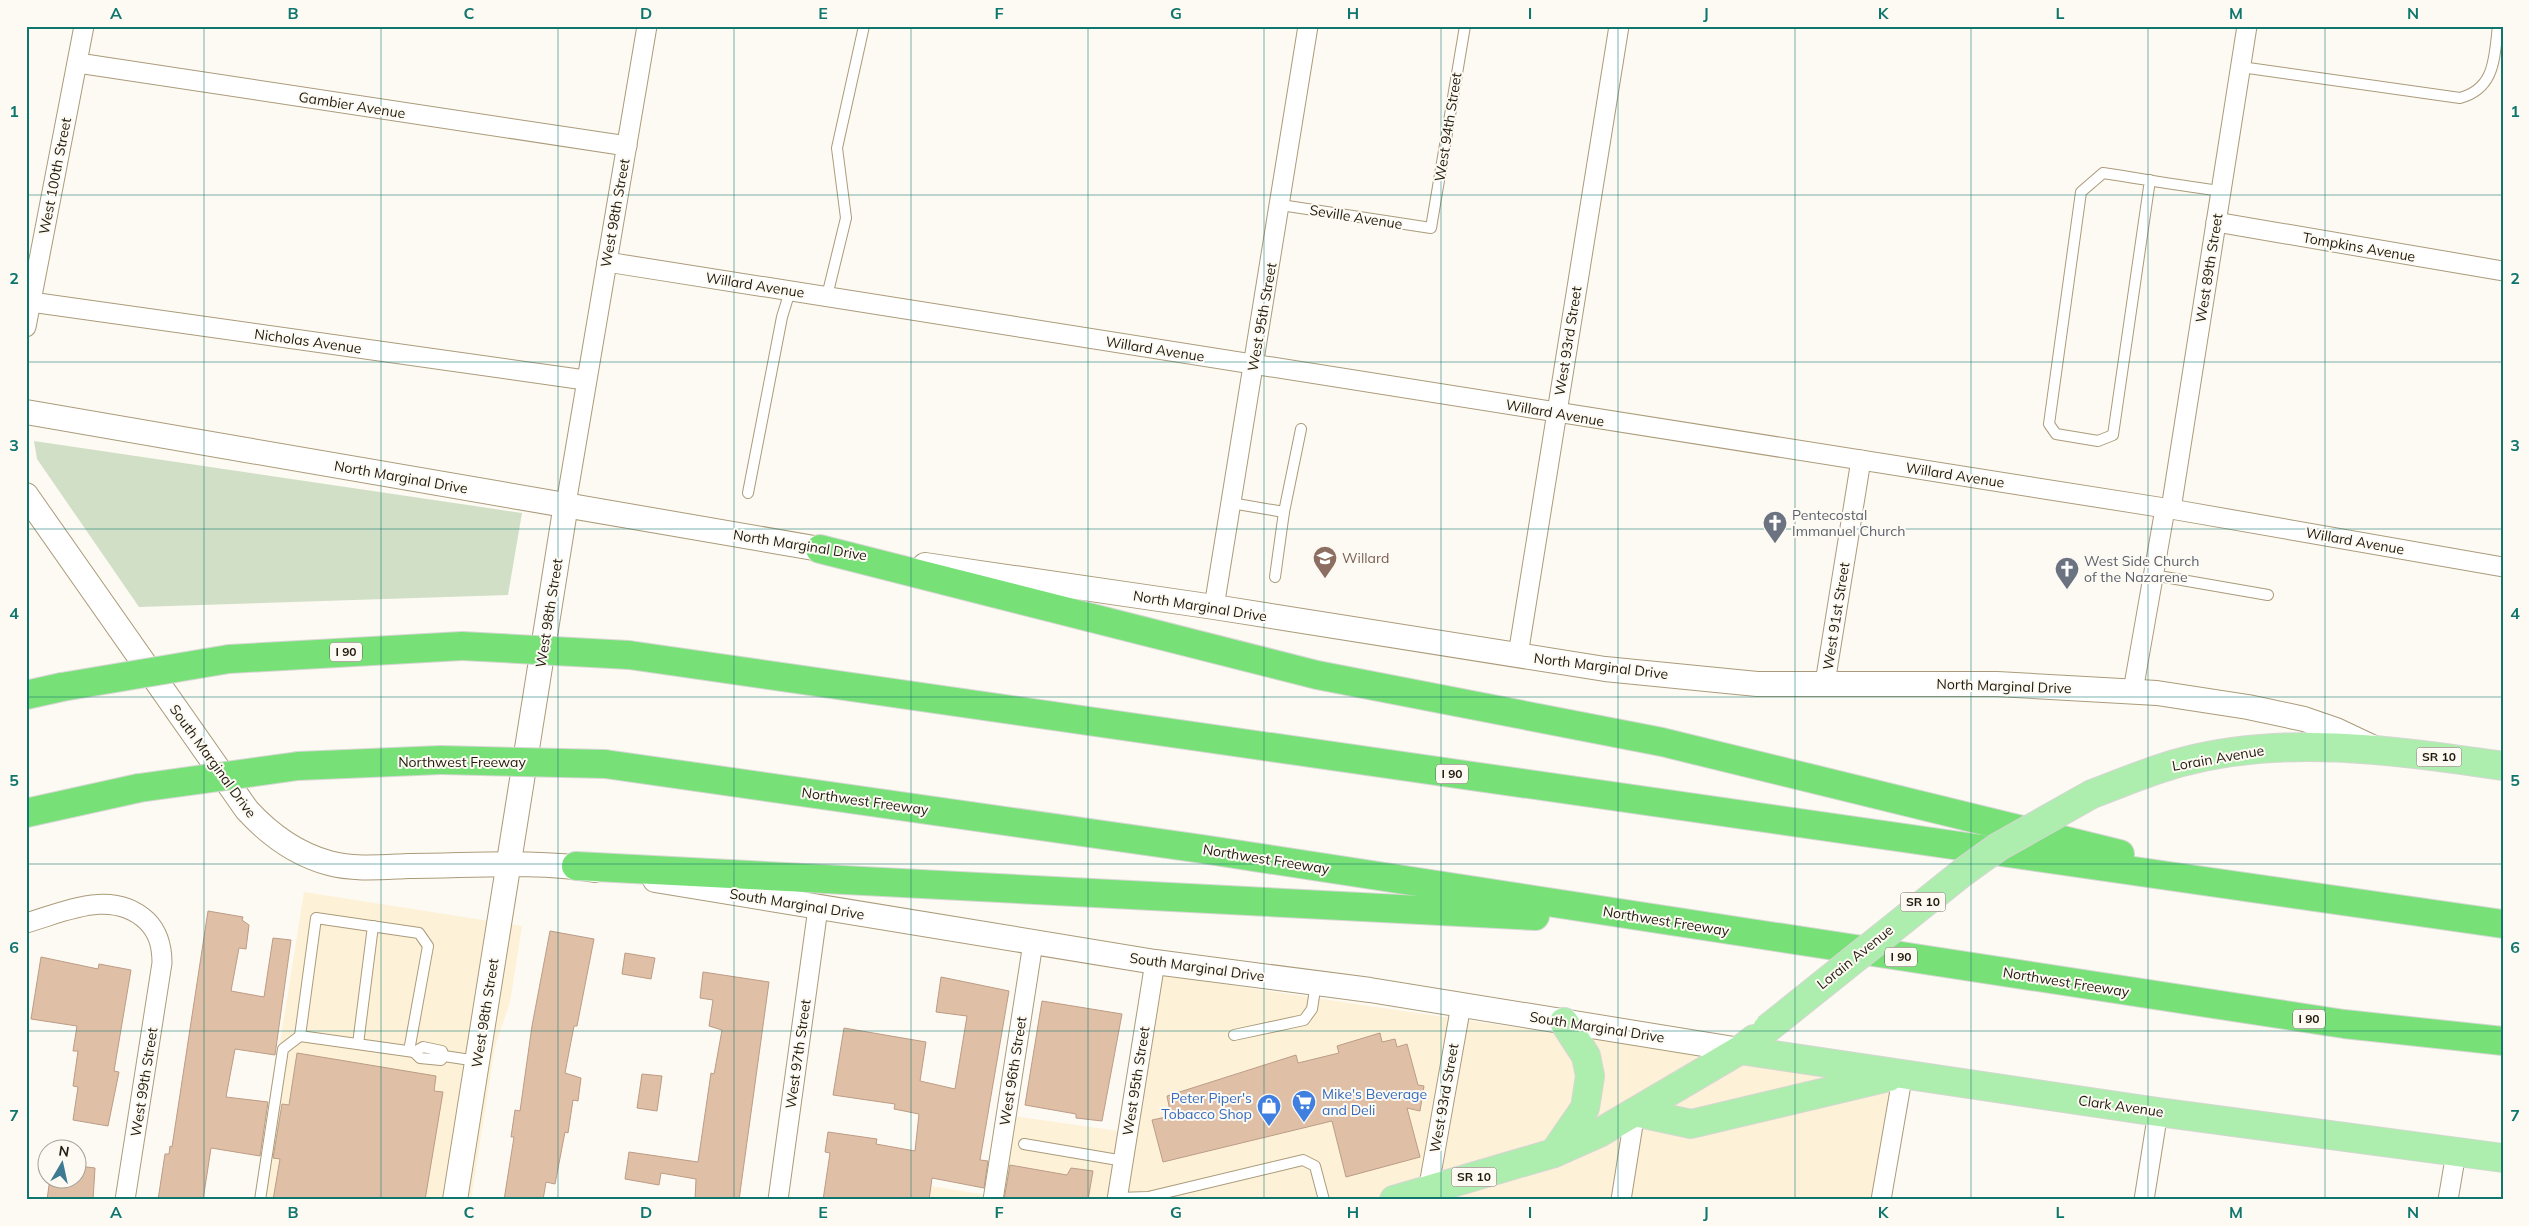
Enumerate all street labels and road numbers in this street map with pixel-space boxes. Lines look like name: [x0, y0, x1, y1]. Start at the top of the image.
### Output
street label: West 94th Street: [1431, 71, 1466, 183]
street label: Gambier Avenue: [297, 88, 407, 122]
street label: West 100th Street: [35, 116, 75, 236]
street label: West 98th Street: [597, 157, 633, 269]
street label: Seville Avenue: [1308, 201, 1404, 233]
street label: West 89th Street: [2192, 212, 2227, 324]
street label: Tompkins Avenue: [2301, 228, 2417, 266]
street label: West 95th Street: [1244, 261, 1280, 373]
street label: Willard Avenue: [704, 268, 806, 302]
street label: West 93rd Street: [1550, 285, 1586, 397]
street label: Nicholas Avenue: [253, 325, 363, 357]
street label: Willard Avenue: [1104, 332, 1206, 366]
street label: Willard Avenue: [1504, 395, 1606, 431]
street label: North Marginal Drive: [333, 456, 469, 498]
street label: Willard Avenue: [1904, 458, 2006, 492]
street label: Willard Avenue: [2304, 523, 2406, 559]
street label: North Marginal Drive: [732, 526, 868, 564]
street label: West 98th Street: [532, 557, 567, 669]
street label: West 91st Street: [1819, 561, 1853, 671]
street label: North Marginal Drive: [1132, 587, 1268, 625]
road number: I 90: [330, 642, 362, 662]
street label: North Marginal Drive: [1533, 649, 1669, 683]
street label: North Marginal Drive: [1936, 675, 2072, 697]
street label: South Marginal Drive: [166, 701, 260, 821]
street label: Lorain Avenue: [2171, 741, 2265, 775]
road number: SR 10: [2416, 748, 2462, 766]
street label: Northwest Freeway: [398, 753, 526, 771]
road number: I 90: [1436, 764, 1468, 784]
street label: Northwest Freeway: [801, 783, 930, 819]
street label: Northwest Freeway: [1202, 840, 1331, 878]
street label: South Marginal Drive: [728, 884, 866, 924]
road number: SR 10: [1900, 892, 1946, 912]
street label: Northwest Freeway: [1602, 902, 1731, 940]
street label: Lorain Avenue: [1813, 921, 1897, 993]
road number: I 90: [1885, 948, 1917, 966]
street label: South Marginal Drive: [1128, 949, 1266, 985]
street label: West 98th Street: [468, 957, 503, 1069]
street label: Northwest Freeway: [2002, 963, 2131, 1001]
street label: West 97th Street: [781, 998, 815, 1110]
street label: South Marginal Drive: [1528, 1007, 1666, 1047]
road number: I 90: [2293, 1010, 2325, 1028]
street label: West 96th Street: [996, 1015, 1031, 1127]
street label: West 95th Street: [1119, 1025, 1154, 1137]
street label: West 99th Street: [127, 1026, 162, 1138]
street label: West 93rd Street: [1426, 1042, 1462, 1154]
street label: Clark Avenue: [2077, 1091, 2165, 1121]
road number: SR 10: [1452, 1168, 1496, 1186]

